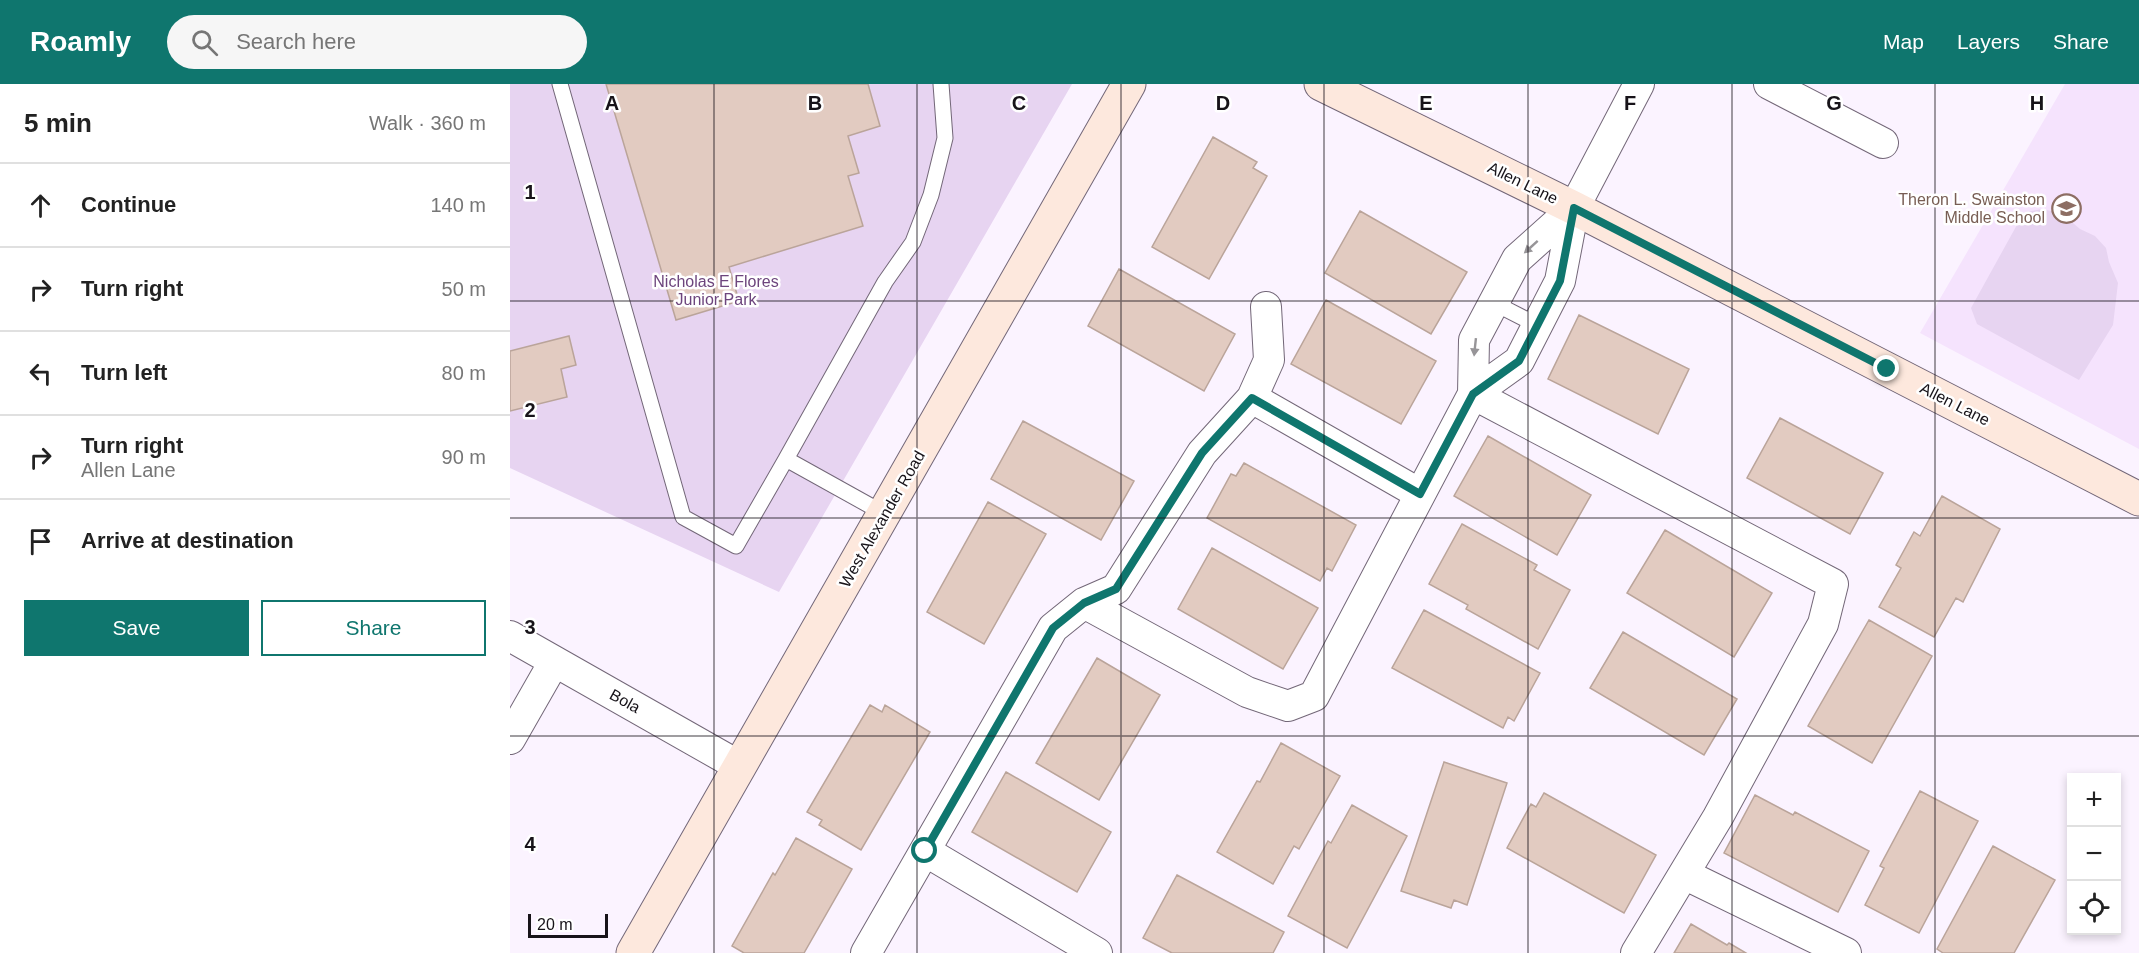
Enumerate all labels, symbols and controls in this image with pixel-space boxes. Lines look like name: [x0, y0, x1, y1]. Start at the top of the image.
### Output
search box: [167, 15, 587, 69]
text: Roamly: [30, 26, 131, 57]
icon: search: [188, 26, 221, 59]
text: Search here: [236, 29, 356, 54]
text: Map: [1883, 30, 1924, 53]
text: Layers: [1957, 30, 2020, 53]
text: Share: [2053, 30, 2109, 53]
text: A: [605, 92, 619, 114]
text: B: [808, 92, 822, 114]
text: C: [1012, 92, 1026, 114]
text: D: [1216, 92, 1230, 114]
text: E: [1419, 92, 1433, 114]
text: F: [1624, 92, 1636, 114]
text: G: [1826, 92, 1842, 114]
text: H: [2030, 92, 2044, 114]
text: 5 min: [24, 108, 92, 138]
text: Walk · 360 m: [369, 112, 486, 134]
street label: Allen Lane: [1485, 159, 1561, 207]
text: 1: [524, 181, 536, 203]
icon: ahead: [24, 189, 57, 222]
place label: Theron L. Swainston Middle School: [1898, 191, 2045, 226]
text: Continue: [81, 192, 176, 217]
school or university icon: Theron L. Swainston Middle School: [2050, 192, 2082, 224]
text: 140 m: [430, 194, 486, 216]
one-way arrow: [1523, 240, 1538, 254]
icon: right: [24, 273, 57, 306]
park label: Nicholas E Flores Junior Park: [653, 273, 779, 308]
text: Turn right: [81, 276, 183, 301]
text: 50 m: [442, 278, 486, 300]
one-way arrow: [1470, 337, 1480, 356]
route end: [1873, 355, 1899, 381]
icon: left: [24, 357, 57, 390]
text: Turn left: [81, 360, 167, 385]
text: 80 m: [442, 362, 486, 384]
street label: Allen Lane: [1917, 379, 1993, 429]
text: 2: [524, 399, 536, 421]
text: Turn right: [81, 433, 183, 458]
icon: right: [24, 441, 57, 474]
text: 90 m: [442, 446, 486, 468]
street label: West Alexander Road: [836, 448, 928, 590]
text: Allen Lane: [81, 459, 176, 481]
icon: arrive: [24, 525, 57, 558]
text: Arrive at destination: [81, 528, 294, 553]
button: Save: [24, 600, 249, 656]
button: Share: [261, 600, 486, 656]
text: 3: [524, 616, 536, 638]
street label: Bola: [607, 686, 643, 716]
map controls: [2067, 773, 2121, 935]
button: +: [2067, 773, 2121, 827]
button: −: [2067, 827, 2121, 881]
text: 4: [524, 833, 536, 855]
route start: [911, 837, 937, 863]
button: locate: [2067, 881, 2121, 935]
scale bar: [528, 911, 608, 938]
text: 20 m: [537, 916, 573, 933]

